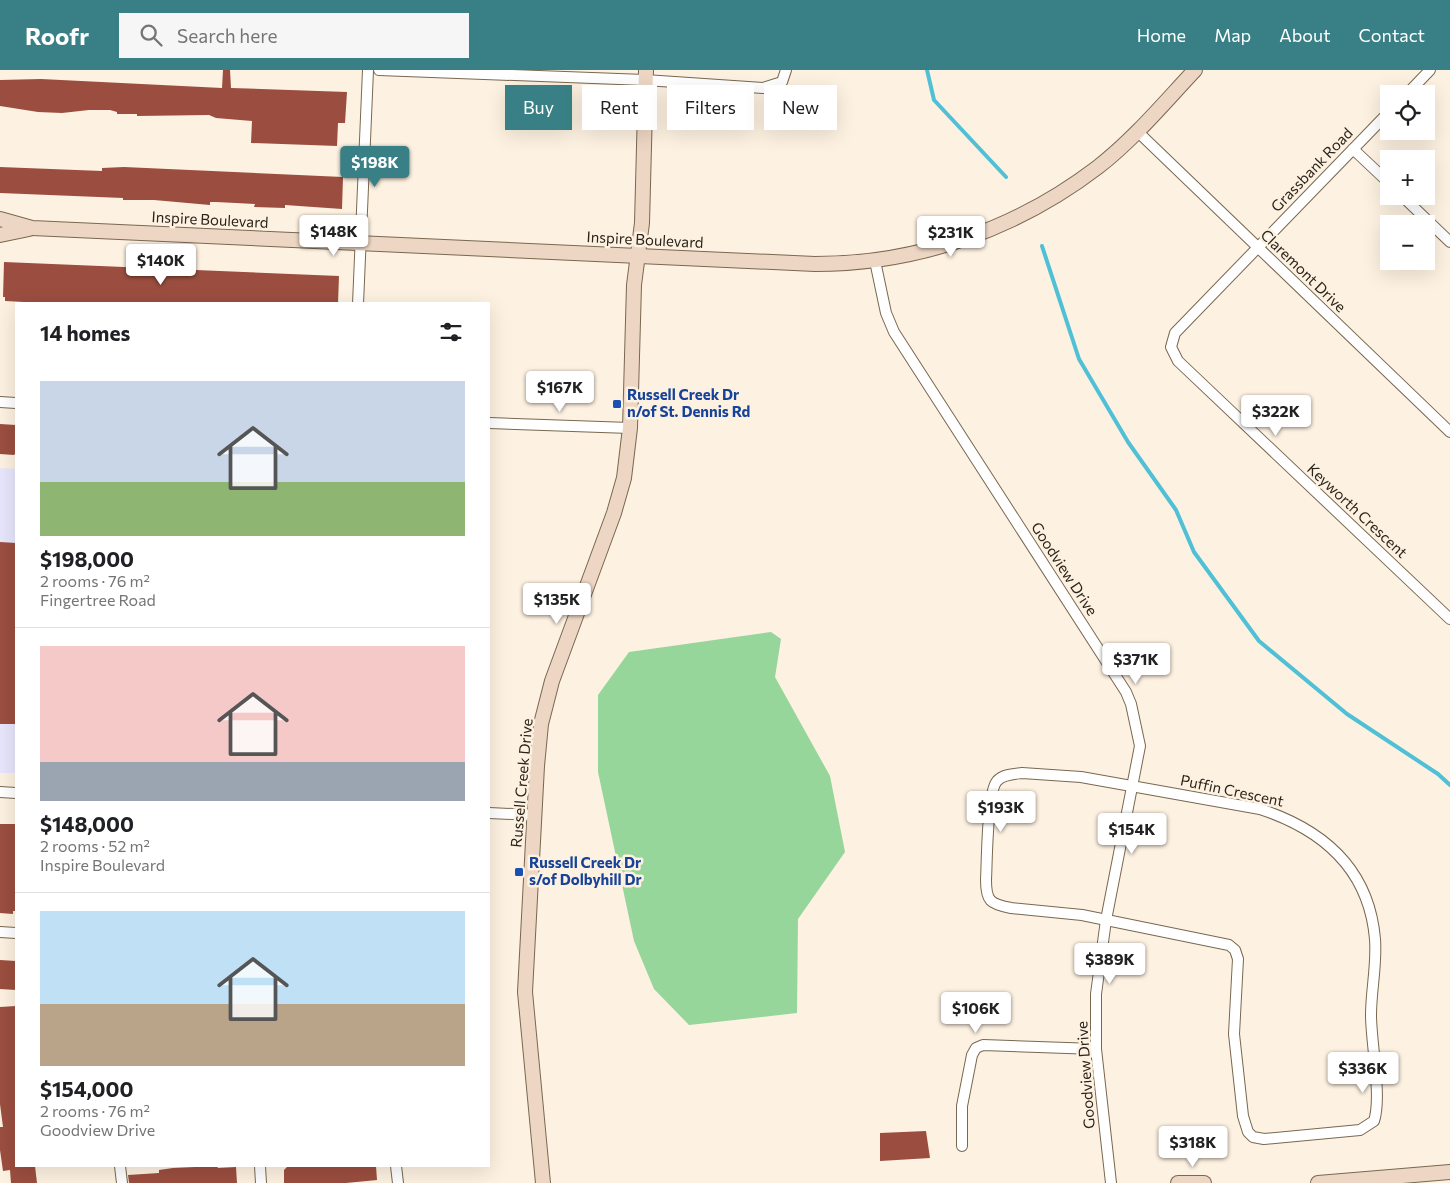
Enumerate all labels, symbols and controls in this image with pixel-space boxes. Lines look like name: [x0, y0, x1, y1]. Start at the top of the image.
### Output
search box: [119, 13, 469, 58]
text: Roofr: [25, 21, 89, 50]
icon: search: [137, 21, 165, 49]
text: Search here: [177, 24, 278, 47]
text: Home: [1137, 24, 1186, 46]
text: Map: [1214, 24, 1251, 46]
text: About: [1279, 24, 1331, 46]
text: Contact: [1359, 24, 1425, 46]
chip: Buy: [505, 85, 572, 130]
chip: Rent: [582, 85, 657, 130]
chip: Filters: [667, 85, 754, 130]
chip: New: [764, 85, 837, 130]
map controls: [1380, 85, 1435, 270]
button: locate: [1380, 85, 1435, 140]
street label: Grassbank Road: [1267, 124, 1356, 215]
pin: $198K: [340, 146, 410, 188]
button: +: [1380, 150, 1435, 205]
text: $198K: [351, 152, 399, 171]
street label: Inspire Boulevard: [151, 207, 269, 231]
pin: $148K: [299, 214, 369, 257]
button: −: [1380, 215, 1435, 270]
pin: $231K: [916, 216, 986, 258]
text: $148K: [310, 221, 358, 240]
text: $231K: [928, 222, 974, 241]
street label: Claremont Drive: [1257, 225, 1350, 316]
street label: Inspire Boulevard: [586, 227, 704, 251]
pin: $140K: [126, 244, 196, 286]
text: $140K: [137, 250, 185, 269]
icon: filters: [437, 318, 465, 346]
text: 14 homes: [40, 320, 130, 345]
pin: $167K: [525, 370, 595, 413]
text: $167K: [537, 377, 583, 396]
place label: Russell Creek Dr n/of St. Dennis Rd: [627, 385, 750, 420]
pin: $322K: [1241, 394, 1311, 437]
marker: Russell Creek Dr n/of St. Dennis Rd: [611, 398, 623, 410]
text: $322K: [1252, 401, 1300, 420]
icon: home: [208, 413, 298, 503]
street label: Keyworth Crescent: [1304, 459, 1411, 561]
street label: Goodview Drive: [1028, 518, 1102, 619]
text: $198,000: [40, 546, 134, 571]
text: 2 rooms · 76 m²: [40, 571, 150, 590]
pin: $135K: [522, 582, 592, 625]
text: $135K: [534, 589, 580, 608]
text: Fingertree Road: [40, 590, 156, 609]
pin: $371K: [1101, 642, 1171, 685]
text: $371K: [1113, 649, 1159, 668]
icon: home: [208, 679, 298, 769]
street label: Russell Creek Drive: [506, 718, 536, 848]
street label: Puffin Crescent: [1179, 770, 1286, 810]
pin: $193K: [966, 790, 1036, 833]
text: $193K: [978, 797, 1024, 816]
text: $148,000: [40, 811, 134, 836]
pin: $154K: [1097, 812, 1167, 855]
text: $154K: [1109, 819, 1155, 838]
text: 2 rooms · 52 m²: [40, 836, 150, 855]
place label: Russell Creek Dr s/of Dolbyhill Dr: [529, 853, 642, 888]
text: Inspire Boulevard: [40, 855, 165, 874]
marker: Russell Creek Dr s/of Dolbyhill Dr: [513, 866, 525, 878]
pin: $389K: [1075, 942, 1145, 985]
icon: home: [208, 944, 298, 1034]
text: $389K: [1085, 949, 1135, 968]
pin: $106K: [941, 992, 1011, 1034]
text: $106K: [952, 998, 1000, 1017]
street label: Goodview Drive: [1072, 1021, 1098, 1130]
pin: $336K: [1328, 1052, 1398, 1094]
text: $336K: [1339, 1058, 1387, 1077]
text: $154,000: [40, 1076, 133, 1101]
text: 2 rooms · 76 m²: [40, 1101, 150, 1120]
text: Goodview Drive: [40, 1120, 155, 1139]
pin: $318K: [1158, 1126, 1228, 1168]
text: $318K: [1170, 1132, 1216, 1151]

